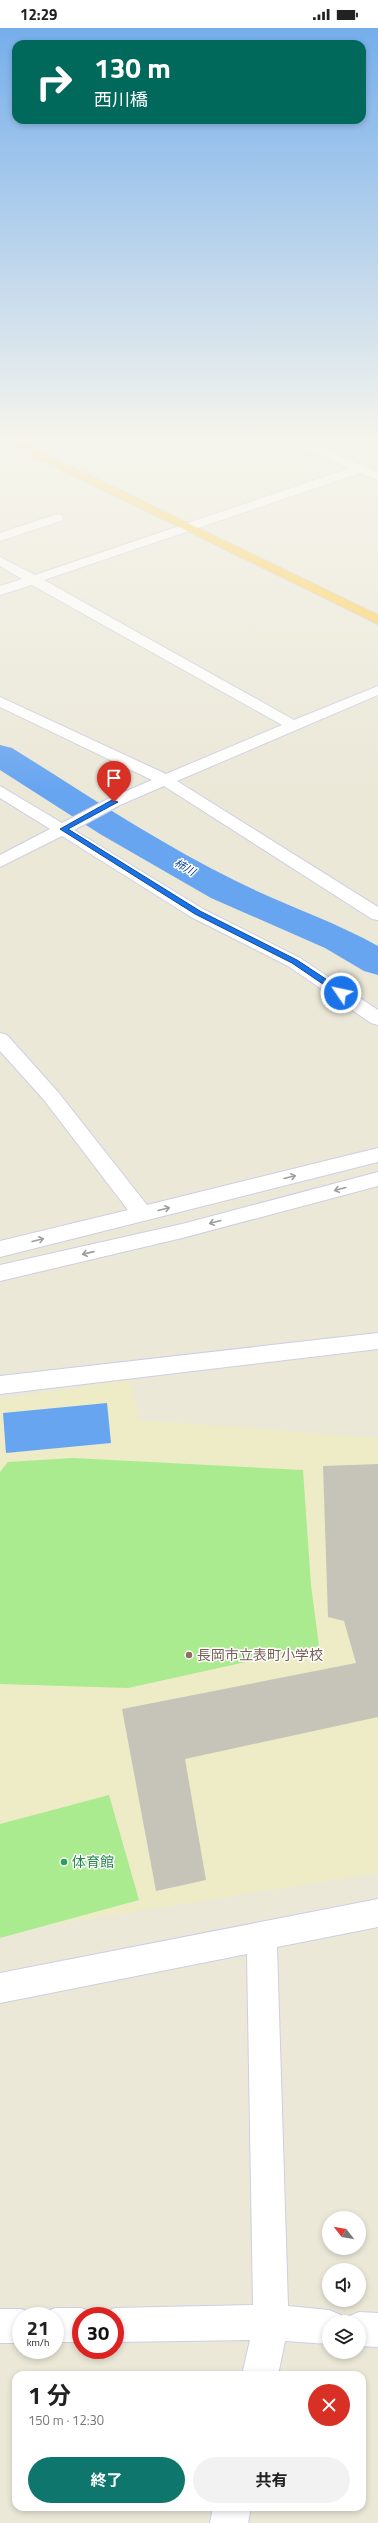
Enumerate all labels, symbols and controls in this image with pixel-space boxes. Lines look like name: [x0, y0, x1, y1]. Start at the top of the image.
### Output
text: 12:29: [20, 3, 57, 26]
text: 130 m: [94, 46, 171, 89]
icon: right: [28, 56, 80, 108]
text: 西川橋: [94, 86, 148, 113]
pin: [97, 761, 131, 802]
icon: arrive: [103, 767, 125, 789]
water label: 柿川: [171, 855, 199, 880]
position arrow: [320, 972, 362, 1014]
one-way arrow: [283, 1173, 296, 1180]
one-way arrow: [334, 1186, 347, 1193]
one-way arrow: [157, 1205, 170, 1212]
one-way arrow: [208, 1219, 221, 1226]
one-way arrow: [31, 1236, 44, 1243]
one-way arrow: [82, 1249, 95, 1257]
place label: 長岡市立表町小学校: [197, 1644, 323, 1665]
marker: 長岡市立表町小学校: [184, 1650, 194, 1660]
place label: 体育館: [72, 1851, 114, 1872]
marker: 体育館: [59, 1857, 69, 1867]
north arrow: [322, 2211, 366, 2255]
map controls: [322, 2211, 366, 2359]
button: sound: [322, 2263, 366, 2307]
speed limit sign: 30: [72, 2307, 124, 2359]
text: 21: [27, 2312, 49, 2343]
button: layers: [322, 2315, 366, 2359]
text: km/h: [27, 2335, 49, 2350]
text: 1 分: [28, 2377, 71, 2413]
button: close: [308, 2384, 350, 2426]
text: 150 m · 12:30: [28, 2410, 104, 2430]
button: 終了: [28, 2457, 185, 2503]
button: 共有: [193, 2457, 350, 2503]

